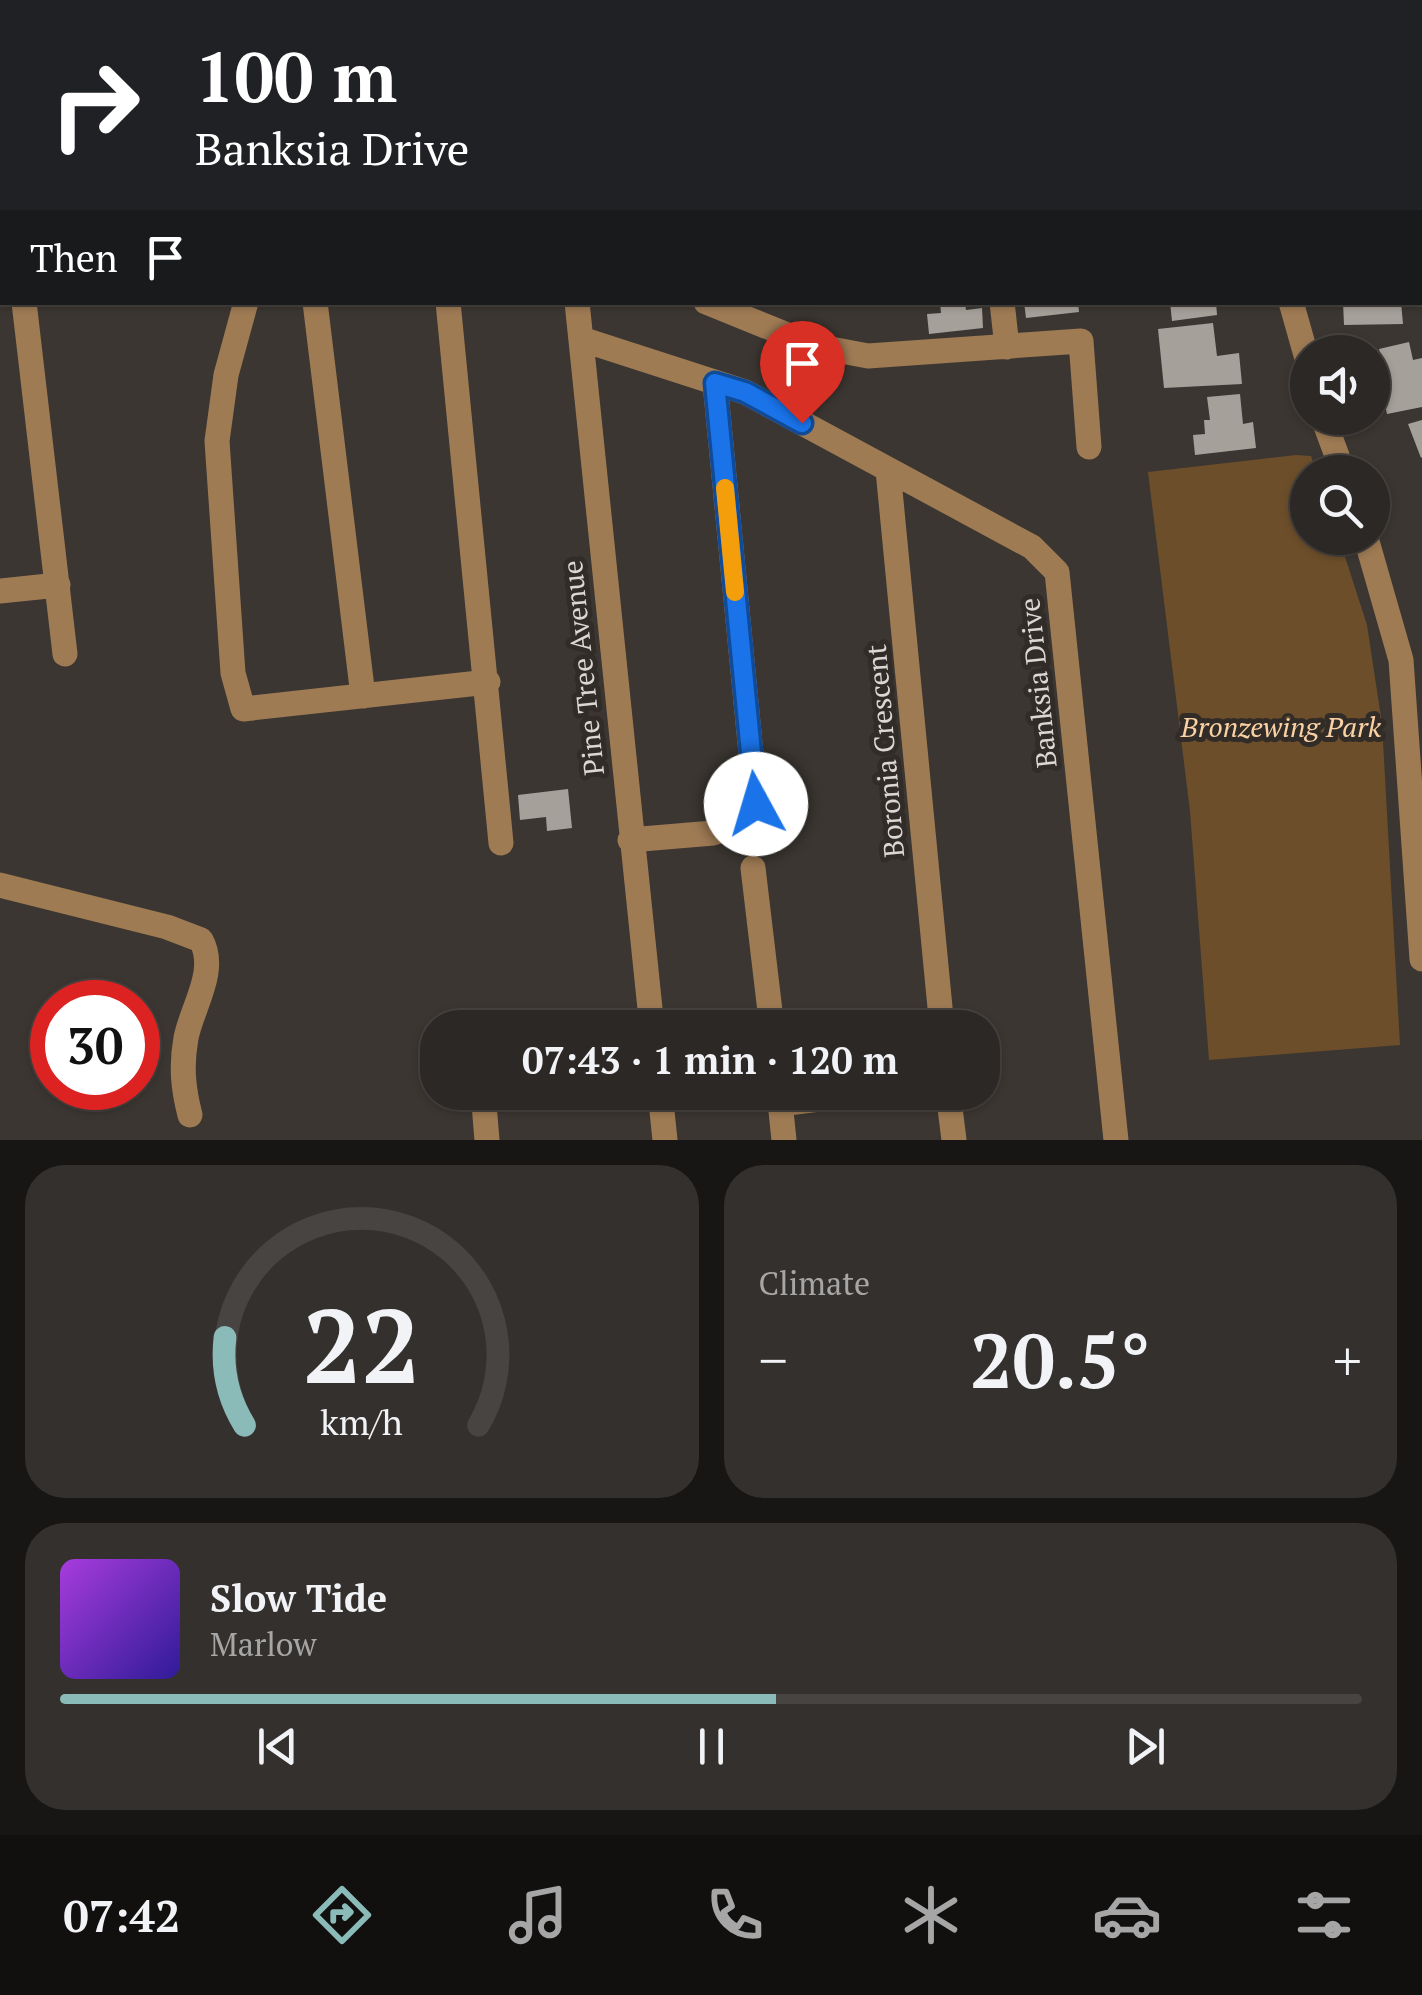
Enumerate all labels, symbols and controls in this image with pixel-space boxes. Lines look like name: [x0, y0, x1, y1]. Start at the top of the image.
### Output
text: 100 m: [195, 29, 397, 122]
icon: right: [30, 40, 160, 170]
text: Banksia Drive: [195, 118, 469, 178]
icon: arrive: [138, 230, 193, 285]
text: Then: [30, 233, 118, 283]
pin: [760, 321, 845, 424]
map controls: [1290, 335, 1390, 555]
button: sound: [1290, 335, 1390, 435]
icon: arrive: [775, 336, 830, 391]
button: search: [1290, 455, 1390, 555]
street label: Pine Tree Avenue: [553, 559, 612, 777]
street label: Banksia Drive: [1010, 596, 1065, 770]
street label: Boronia Crescent: [857, 642, 912, 859]
park label: Bronzewing Park: [1180, 708, 1382, 745]
position arrow: [704, 752, 808, 856]
speed limit sign: 30: [30, 980, 160, 1110]
text: 07:43 · 1 min · 120 m: [522, 1035, 898, 1085]
text: Climate: [759, 1262, 870, 1304]
text: 22: [303, 1275, 421, 1413]
text: 20.5°: [970, 1310, 1150, 1409]
text: −: [759, 1323, 788, 1396]
text: +: [1333, 1323, 1362, 1396]
text: km/h: [320, 1398, 403, 1445]
text: Slow Tide: [210, 1573, 387, 1623]
text: Marlow: [210, 1623, 316, 1665]
icon: previous: [250, 1719, 305, 1774]
icon: pause: [684, 1719, 739, 1774]
icon: next: [1118, 1719, 1173, 1774]
icon: directions: [307, 1880, 377, 1950]
icon: music: [503, 1880, 573, 1950]
icon: phone: [700, 1880, 770, 1950]
icon: climate: [896, 1880, 966, 1950]
icon: car: [1092, 1880, 1162, 1950]
icon: filters: [1289, 1880, 1359, 1950]
text: 07:42: [63, 1885, 180, 1945]

